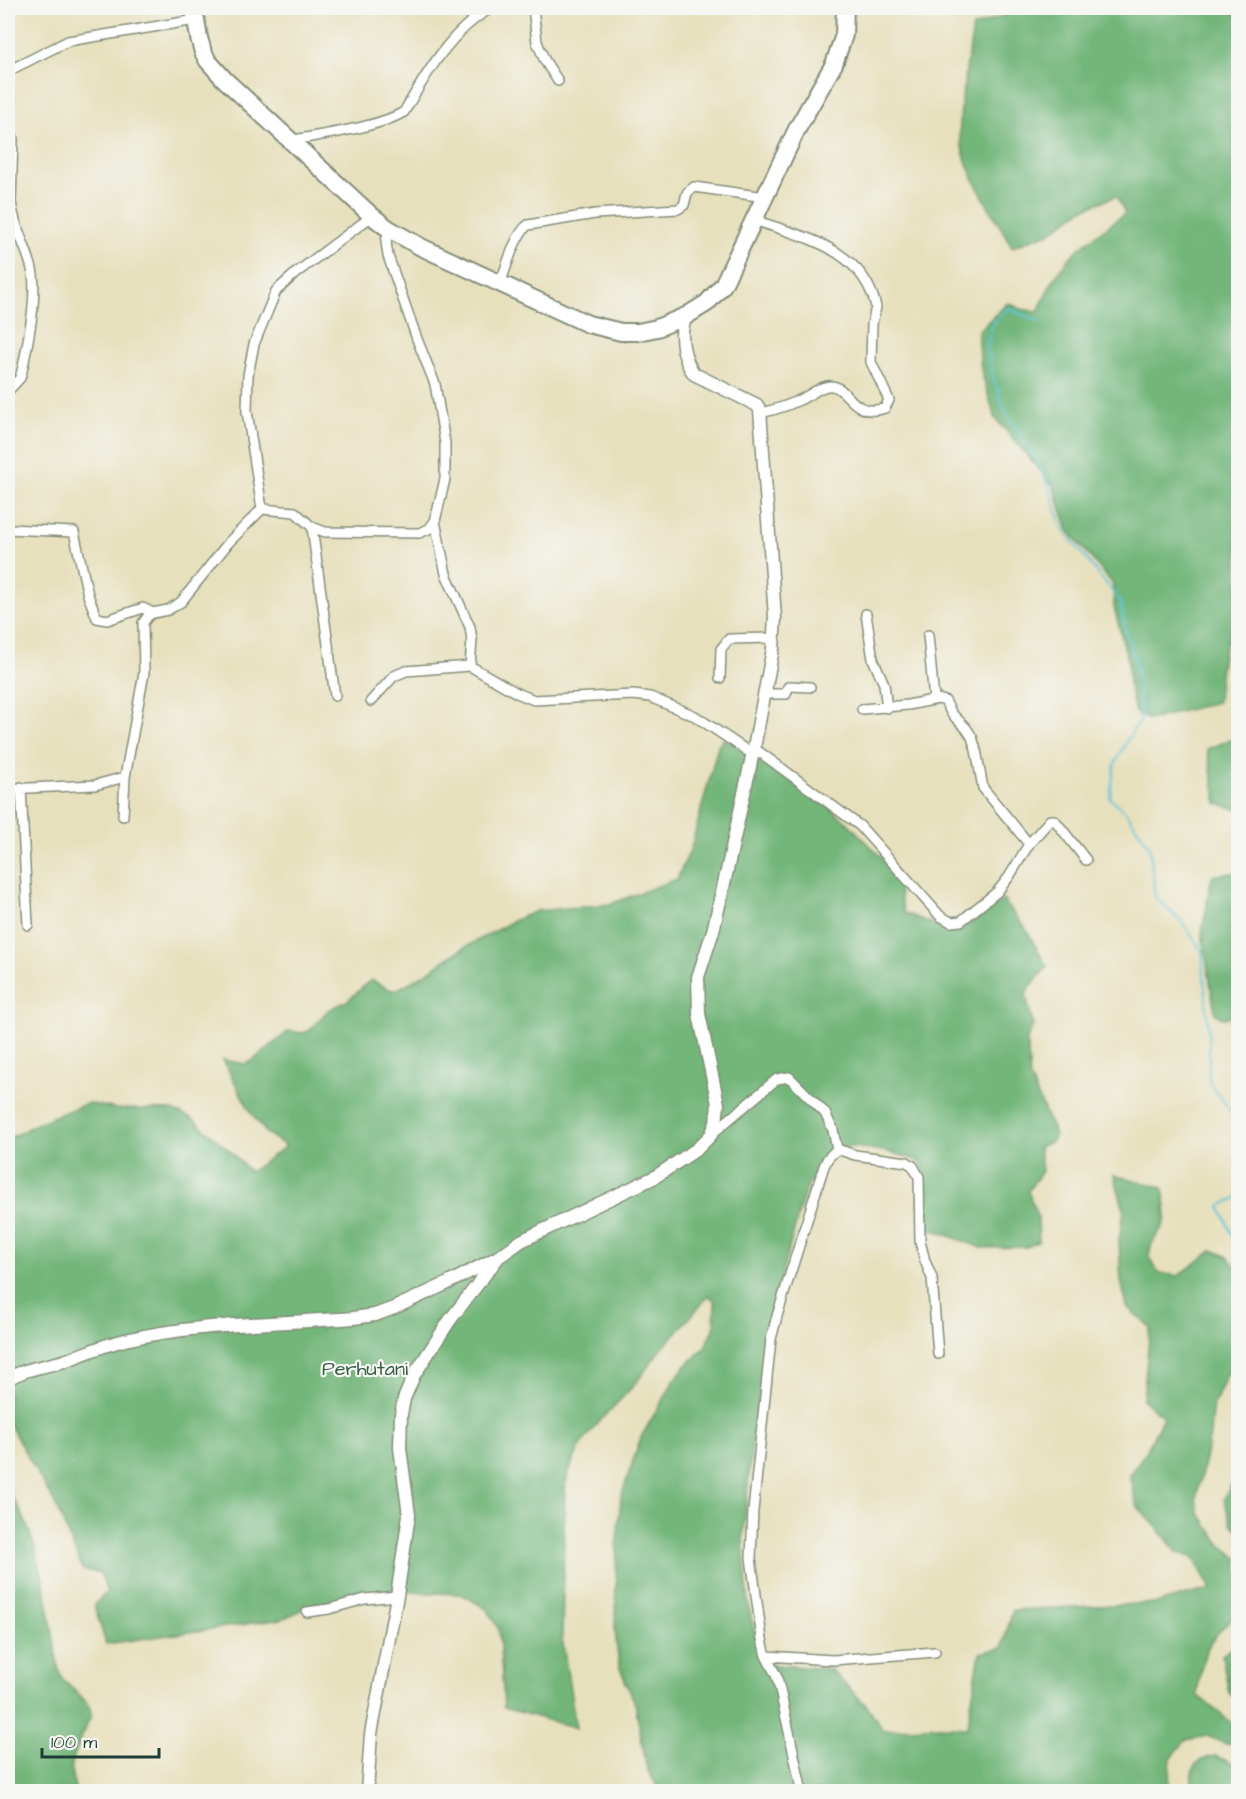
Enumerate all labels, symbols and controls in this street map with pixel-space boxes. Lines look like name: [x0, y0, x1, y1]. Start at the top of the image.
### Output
park label: Perhutani: [322, 1355, 408, 1383]
scale bar: [42, 1721, 159, 1759]
text: 100 m: [51, 1730, 97, 1755]

